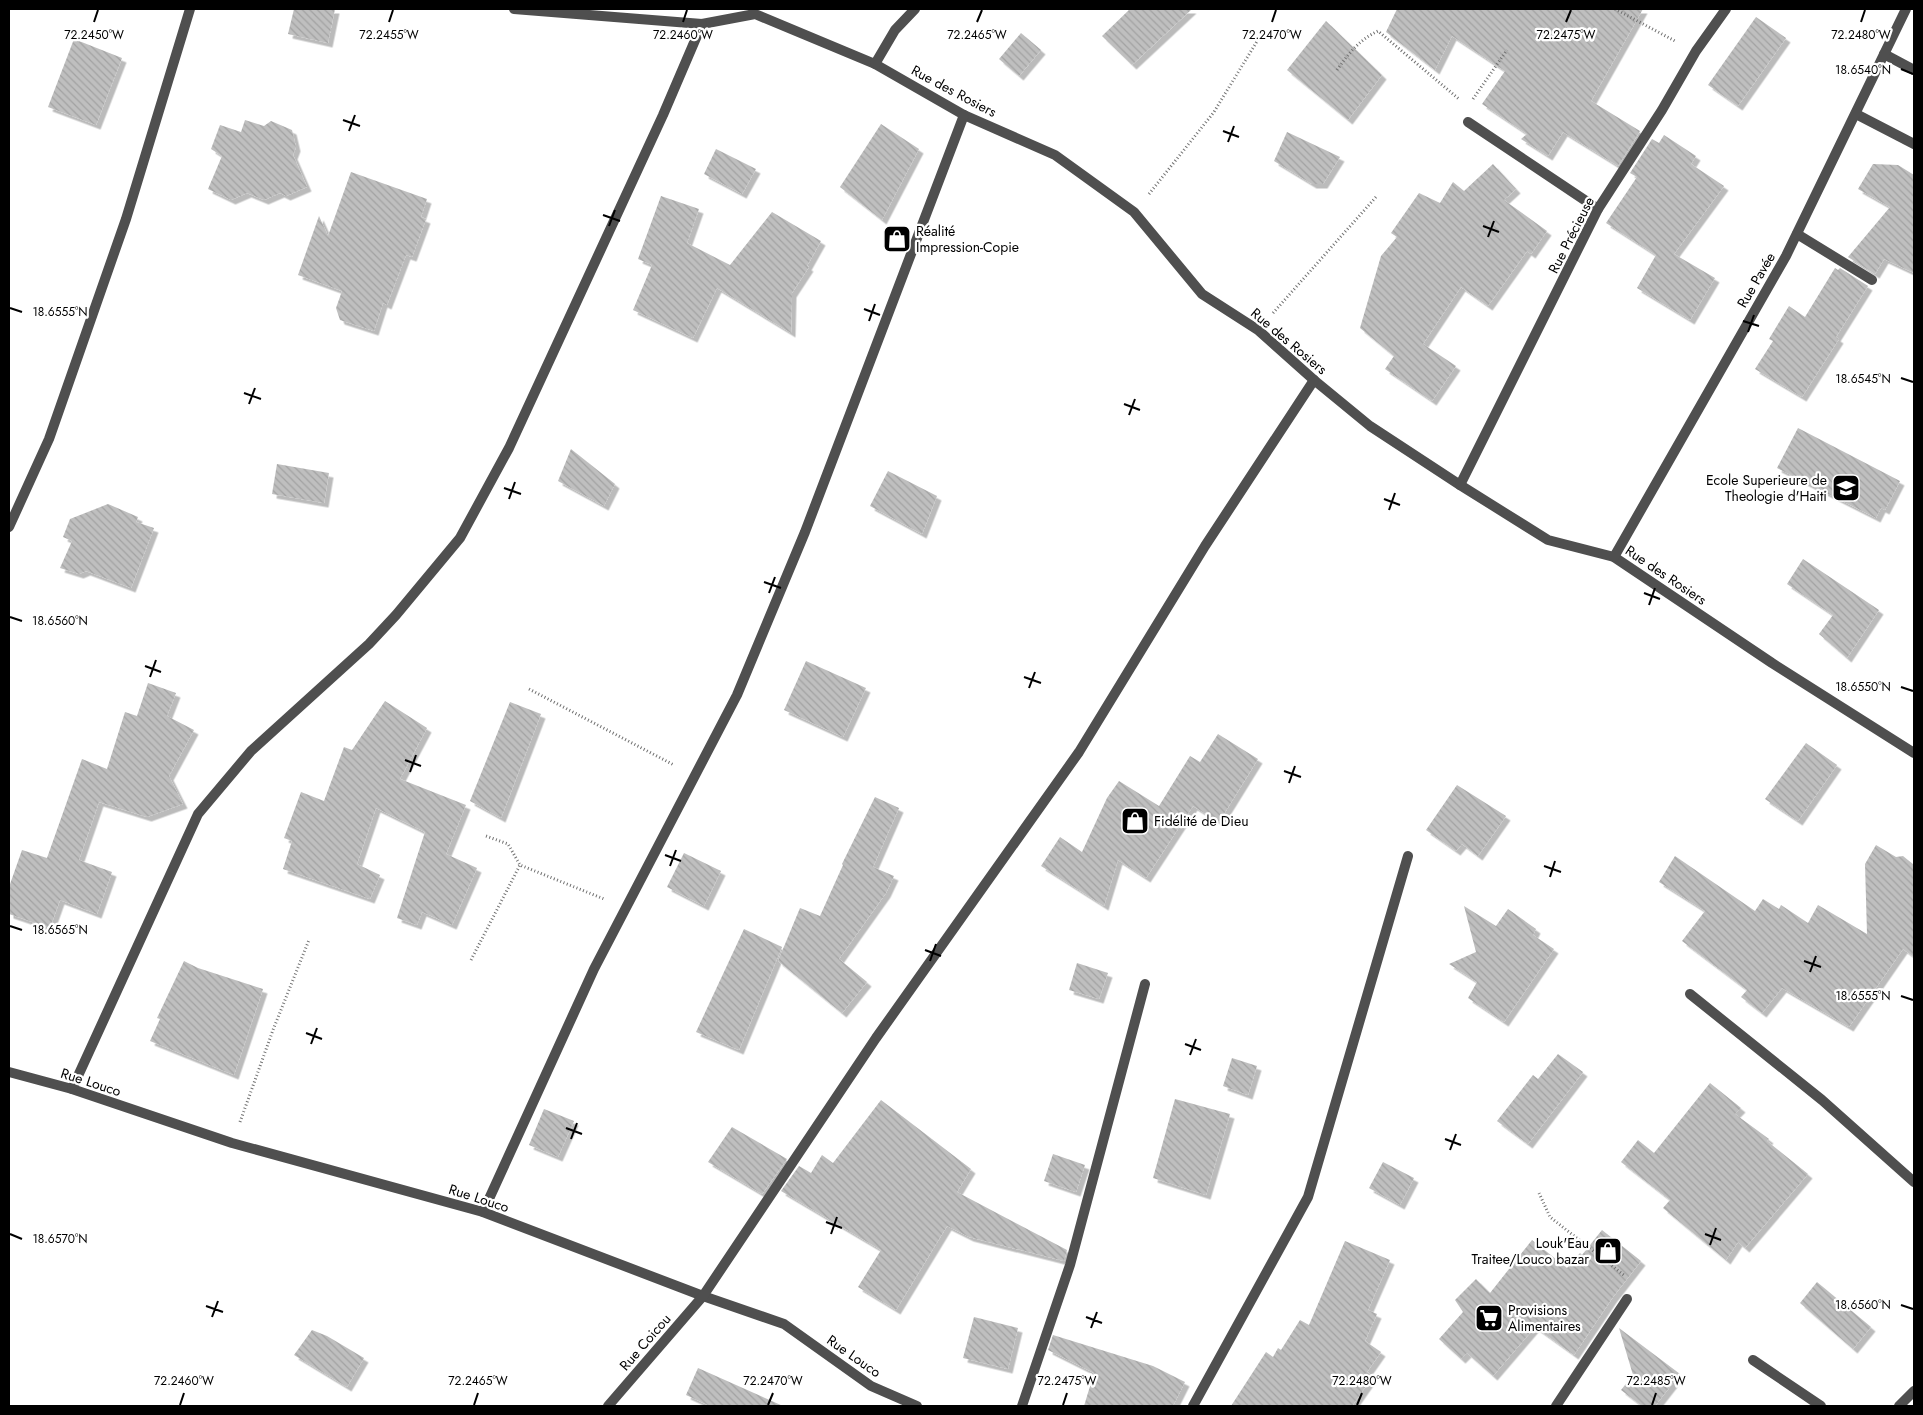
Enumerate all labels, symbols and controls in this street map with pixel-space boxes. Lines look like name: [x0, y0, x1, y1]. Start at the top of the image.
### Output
text: 72.2450°W: [64, 26, 124, 44]
text: 72.2455°W: [359, 26, 419, 44]
text: 72.2460°W: [653, 26, 713, 44]
text: 72.2465°W: [947, 26, 1007, 44]
text: 72.2470°W: [1242, 26, 1302, 44]
text: 72.2475°W: [1537, 26, 1596, 44]
text: 72.2480°W: [1831, 26, 1891, 44]
street label: Rue des Rosiers: [908, 60, 1001, 122]
text: 18.6540°N: [1835, 61, 1891, 79]
street label: Rue Précieuse: [1543, 193, 1599, 277]
place label: Réalité Impression-Copie: [916, 221, 1019, 257]
shop icon: Réalité Impression-Copie: [882, 224, 912, 254]
street label: Rue Pavée: [1732, 249, 1780, 311]
text: 18.6555°N: [32, 303, 88, 321]
street label: Rue des Rosiers: [1247, 303, 1332, 379]
text: 18.6545°N: [1835, 370, 1891, 388]
place label: Ecole Superieure de Theologie d'Haiti: [1706, 470, 1827, 506]
school or university icon: Ecole Superieure de Theologie d'Haiti: [1831, 473, 1861, 503]
street label: Rue des Rosiers: [1621, 540, 1711, 610]
text: 18.6560°N: [32, 612, 88, 630]
text: 18.6550°N: [1835, 678, 1891, 696]
shop icon: Fidélité de Dieu: [1120, 806, 1150, 836]
place label: Fidélité de Dieu: [1154, 811, 1249, 831]
text: 18.6565°N: [32, 921, 88, 939]
text: 18.6555°N: [1835, 987, 1891, 1005]
street label: Rue Louco: [58, 1063, 124, 1101]
street label: Rue Louco: [446, 1179, 512, 1217]
text: 18.6570°N: [32, 1230, 88, 1248]
place label: Louk'Eau Traitee/Louco bazar: [1472, 1233, 1589, 1269]
shop icon: Louk'Eau Traitee/Louco bazar: [1593, 1236, 1623, 1266]
text: 18.6560°N: [1835, 1296, 1891, 1314]
place label: Provisions Alimentaires: [1508, 1300, 1581, 1336]
supermarket icon: Provisions Alimentaires: [1474, 1303, 1504, 1333]
street label: Rue Coicou: [615, 1309, 675, 1375]
street label: Rue Louco: [823, 1330, 886, 1382]
text: 72.2460°W: [154, 1372, 214, 1390]
text: 72.2465°W: [448, 1372, 508, 1390]
text: 72.2470°W: [743, 1372, 803, 1390]
text: 72.2475°W: [1038, 1372, 1097, 1390]
text: 72.2480°W: [1332, 1372, 1392, 1390]
text: 72.2485°W: [1626, 1372, 1686, 1390]

